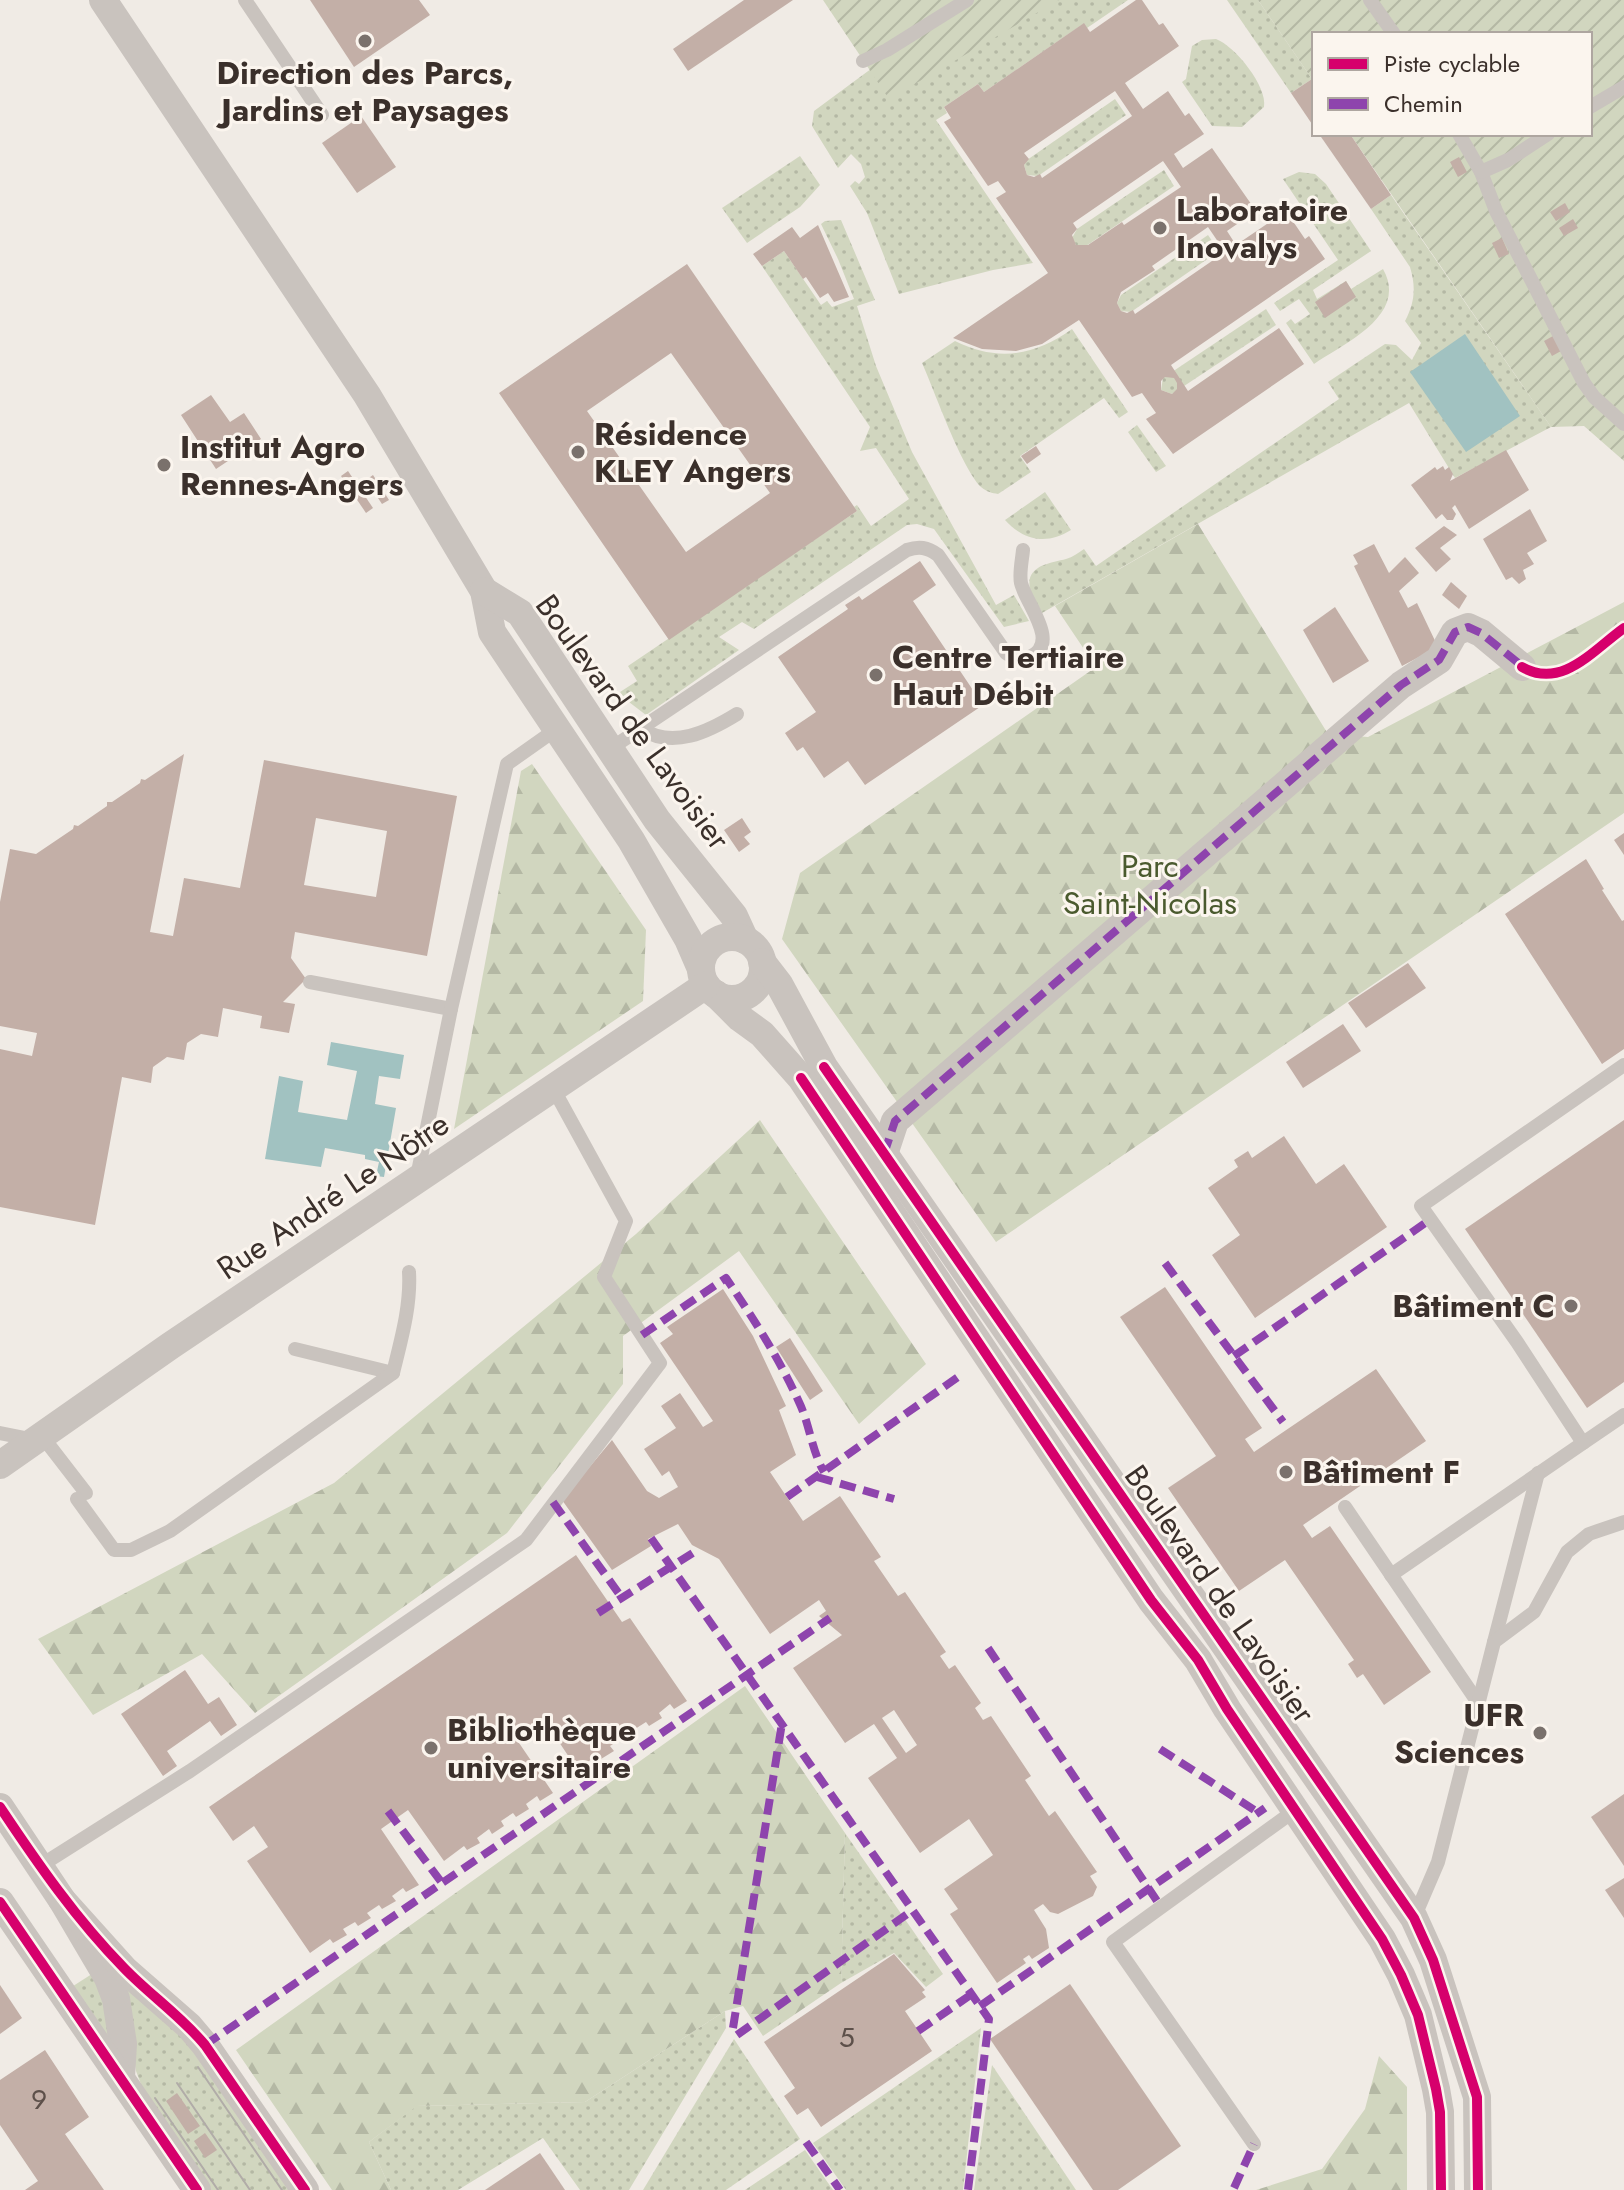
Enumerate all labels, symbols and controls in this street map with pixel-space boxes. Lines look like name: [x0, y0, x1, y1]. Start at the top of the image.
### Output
marker: Direction des Parcs, Jardins et Paysages: [356, 32, 374, 50]
legend: [1312, 32, 1592, 136]
text: Piste cyclable: [1384, 46, 1520, 81]
place label: Direction des Parcs, Jardins et Paysages: [215, 50, 513, 133]
text: Chemin: [1384, 86, 1463, 121]
place label: Laboratoire Inovalys: [1176, 187, 1348, 270]
marker: Laboratoire Inovalys: [1151, 219, 1169, 237]
place label: Résidence KLEY Angers: [594, 411, 791, 494]
place label: Institut Agro Rennes-Angers: [180, 424, 403, 507]
marker: Résidence KLEY Angers: [569, 443, 587, 461]
marker: Institut Agro Rennes-Angers: [155, 456, 173, 474]
street label: Boulevard de Lavoisier: [525, 585, 741, 859]
place label: Centre Tertiaire Haut Débit: [892, 634, 1124, 717]
marker: Centre Tertiaire Haut Débit: [867, 666, 885, 684]
park label: Parc Saint-Nicolas: [1063, 843, 1237, 926]
street label: Rue André Le Nôtre: [208, 1101, 458, 1291]
place label: Bâtiment C: [1392, 1283, 1555, 1329]
marker: Bâtiment C: [1562, 1297, 1580, 1315]
place label: Bâtiment F: [1302, 1449, 1460, 1495]
street label: Boulevard de Lavoisier: [1113, 1456, 1327, 1732]
marker: Bâtiment F: [1277, 1463, 1295, 1481]
place label: UFR Sciences: [1394, 1692, 1524, 1775]
place label: Bibliothèque universitaire: [447, 1707, 636, 1790]
marker: UFR Sciences: [1531, 1724, 1549, 1742]
marker: Bibliothèque universitaire: [422, 1739, 440, 1757]
house number: 5: [839, 2017, 855, 2058]
house number: 9: [31, 2079, 47, 2120]

